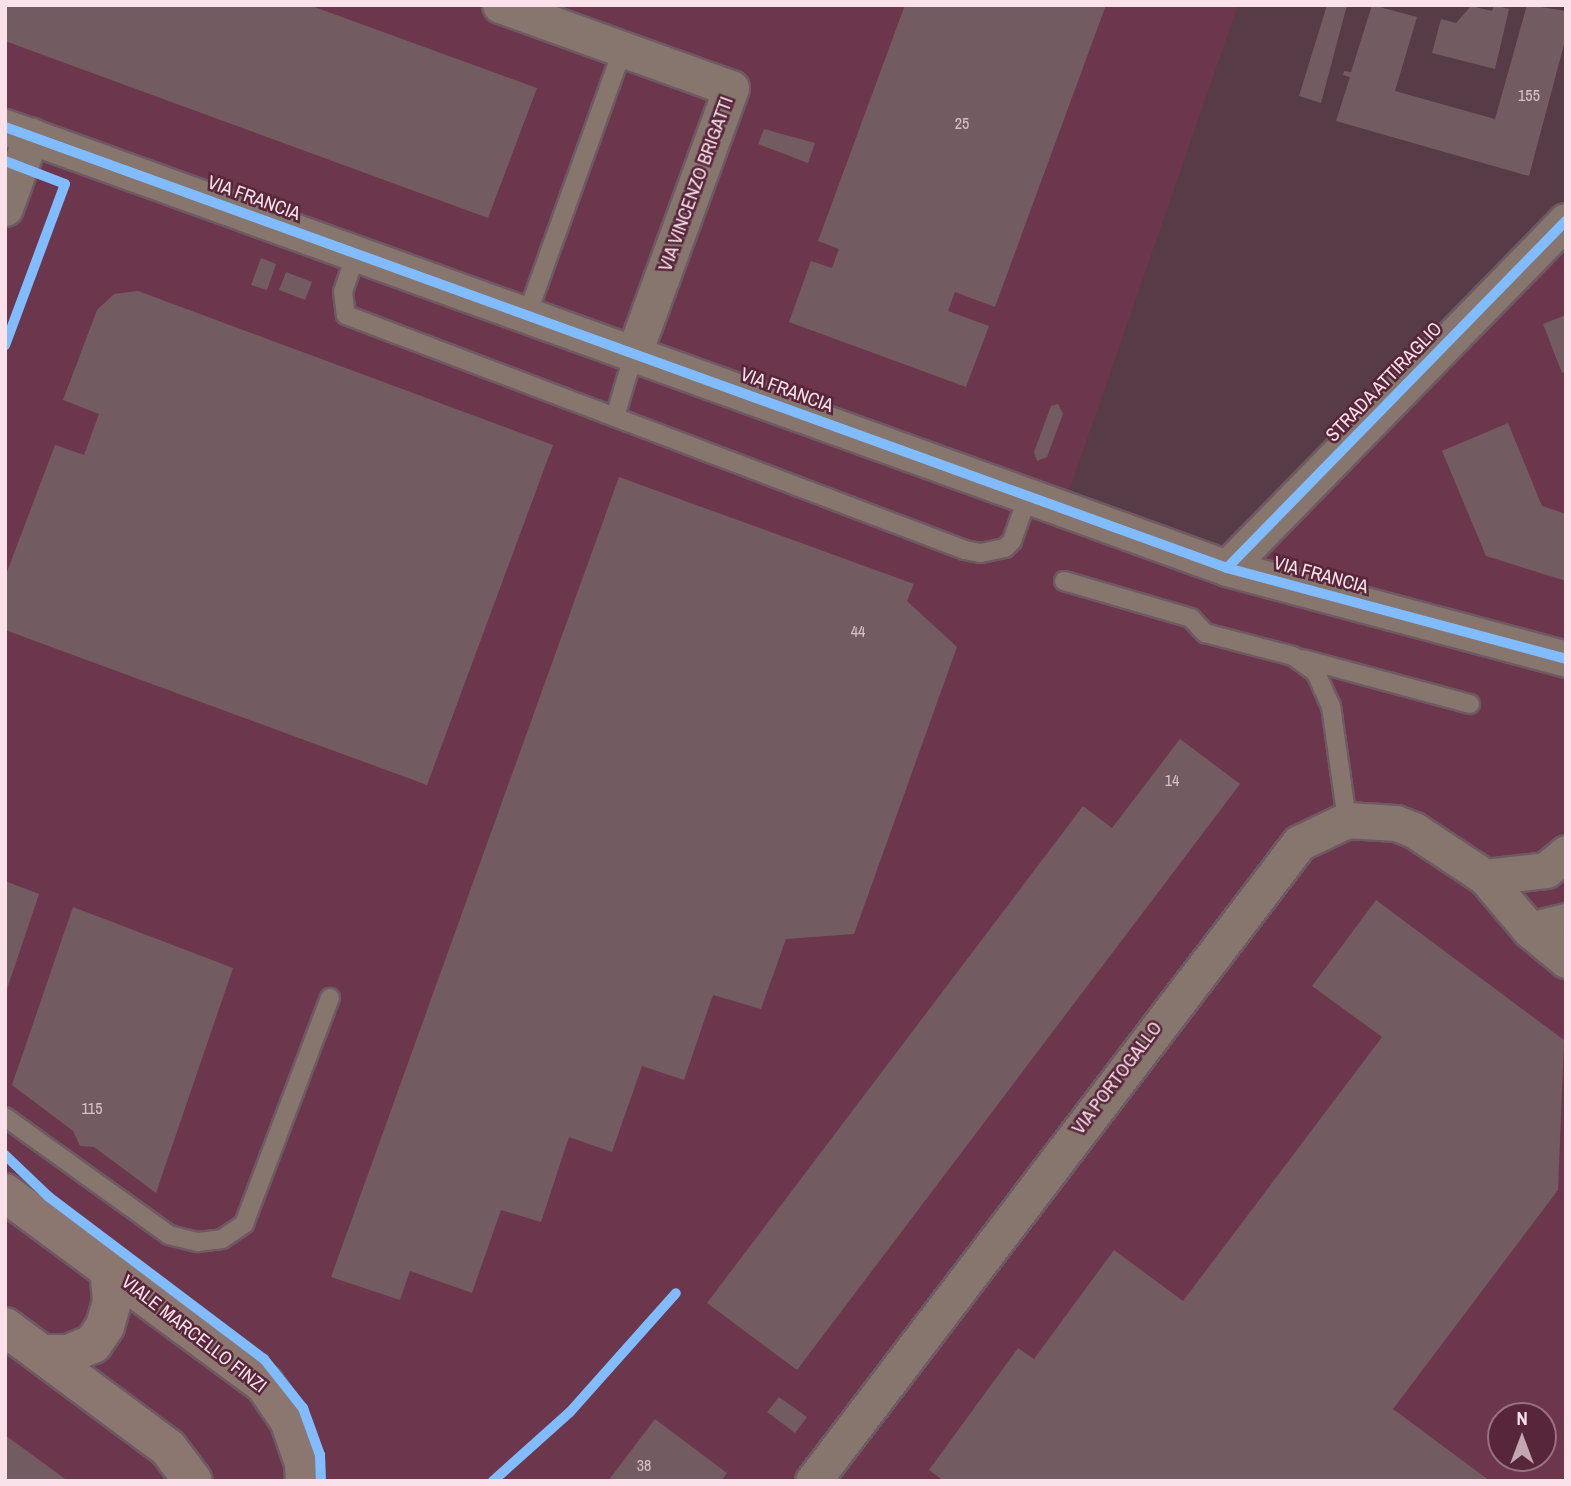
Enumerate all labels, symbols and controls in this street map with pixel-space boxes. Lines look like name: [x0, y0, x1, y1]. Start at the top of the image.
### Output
house number: 155: [1518, 85, 1540, 105]
street label: VIA VINCENZO BRIGATTI: [654, 93, 738, 275]
house number: 25: [955, 113, 969, 133]
street label: VIA FRANCIA: [204, 171, 304, 225]
street label: STRADA ATTIRAGLIO: [1321, 317, 1447, 447]
street label: VIA FRANCIA: [737, 363, 837, 417]
street label: VIA FRANCIA: [1271, 551, 1371, 599]
house number: 44: [851, 621, 865, 641]
house number: 14: [1165, 770, 1179, 790]
street label: VIA PORTOGALLO: [1067, 1017, 1167, 1139]
house number: 115: [82, 1098, 102, 1118]
street label: VIALE MARCELLO FINZI: [117, 1270, 271, 1398]
north arrow: [1487, 1402, 1557, 1472]
text: N: [1516, 1405, 1528, 1431]
house number: 38: [637, 1455, 651, 1475]

